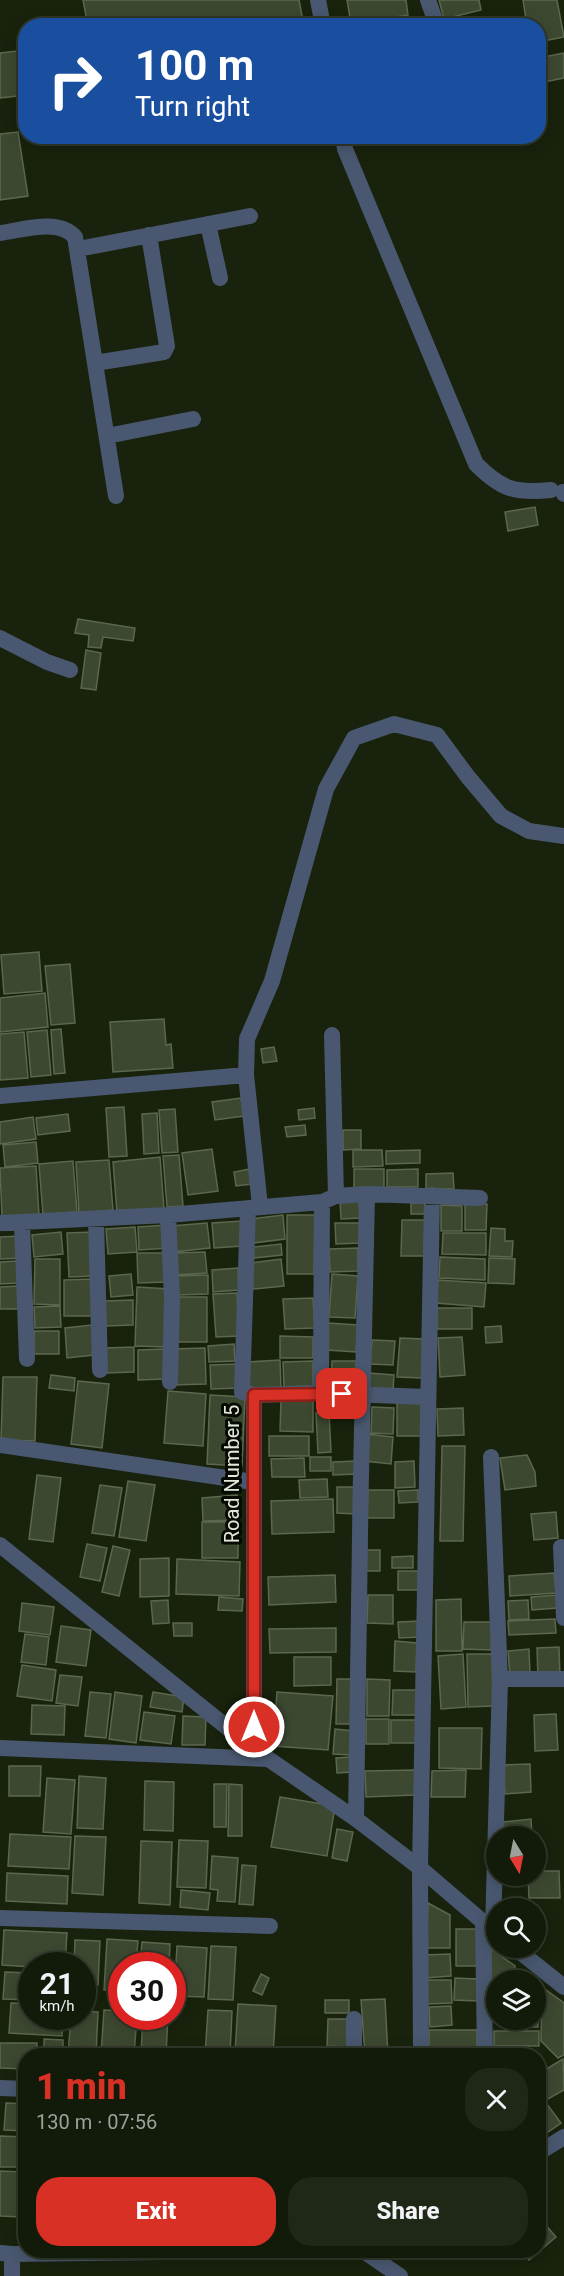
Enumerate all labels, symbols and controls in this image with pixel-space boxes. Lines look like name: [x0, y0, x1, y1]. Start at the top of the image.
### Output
text: 100 m: [135, 41, 254, 90]
icon: right: [36, 42, 114, 120]
text: Turn right: [135, 91, 250, 123]
pin: [316, 1368, 367, 1419]
icon: arrive: [325, 1377, 358, 1410]
street label: Road Number 5: [220, 1405, 244, 1543]
position arrow: [222, 1695, 286, 1759]
north arrow: [486, 1826, 546, 1886]
map controls: [486, 1826, 546, 2030]
button: search: [486, 1898, 546, 1958]
speed limit sign: 30: [108, 1952, 186, 2030]
text: 21: [40, 1966, 74, 2001]
button: layers: [486, 1970, 546, 2030]
text: km/h: [39, 1997, 75, 2015]
text: 1 min: [36, 2066, 127, 2108]
button: close: [465, 2068, 528, 2131]
text: 130 m · 07:56: [36, 2110, 157, 2134]
button: Exit: [36, 2177, 276, 2246]
button: Share: [288, 2177, 528, 2246]

